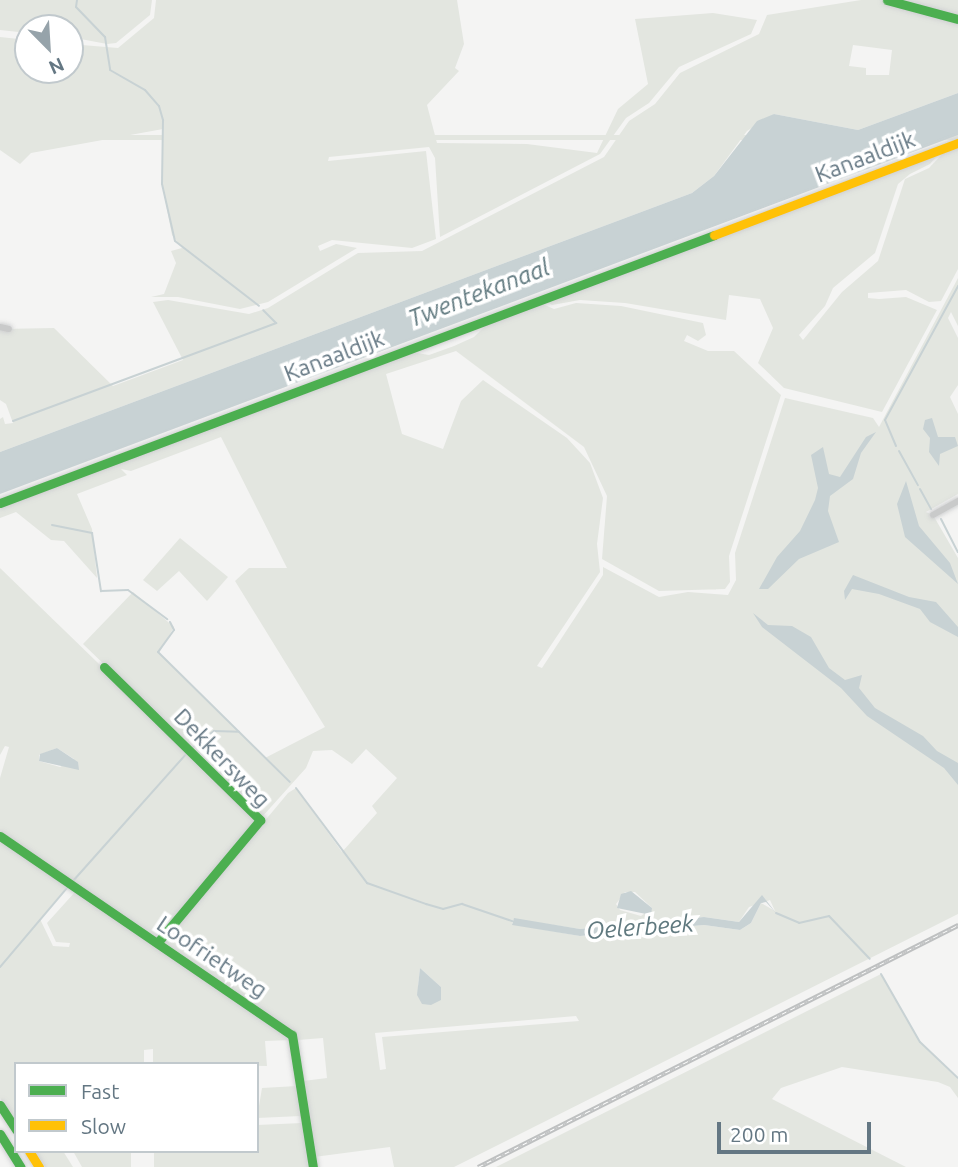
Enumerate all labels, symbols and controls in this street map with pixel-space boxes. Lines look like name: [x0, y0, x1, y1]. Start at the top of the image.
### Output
north arrow: [14, 14, 84, 84]
text: N: [46, 53, 68, 79]
street label: Kanaaldijk: [811, 125, 919, 189]
water label: Twentekanaal: [404, 253, 554, 333]
street label: Kanaaldijk: [280, 324, 388, 388]
street label: Dekkersweg: [168, 703, 276, 813]
water label: Oelerbeek: [585, 909, 695, 945]
street label: Loofrietweg: [152, 910, 272, 1004]
legend: [14, 1062, 259, 1153]
text: Fast: [81, 1079, 119, 1103]
scale bar: [720, 1108, 874, 1152]
text: Slow: [81, 1114, 126, 1138]
text: 200 m: [730, 1122, 788, 1146]

